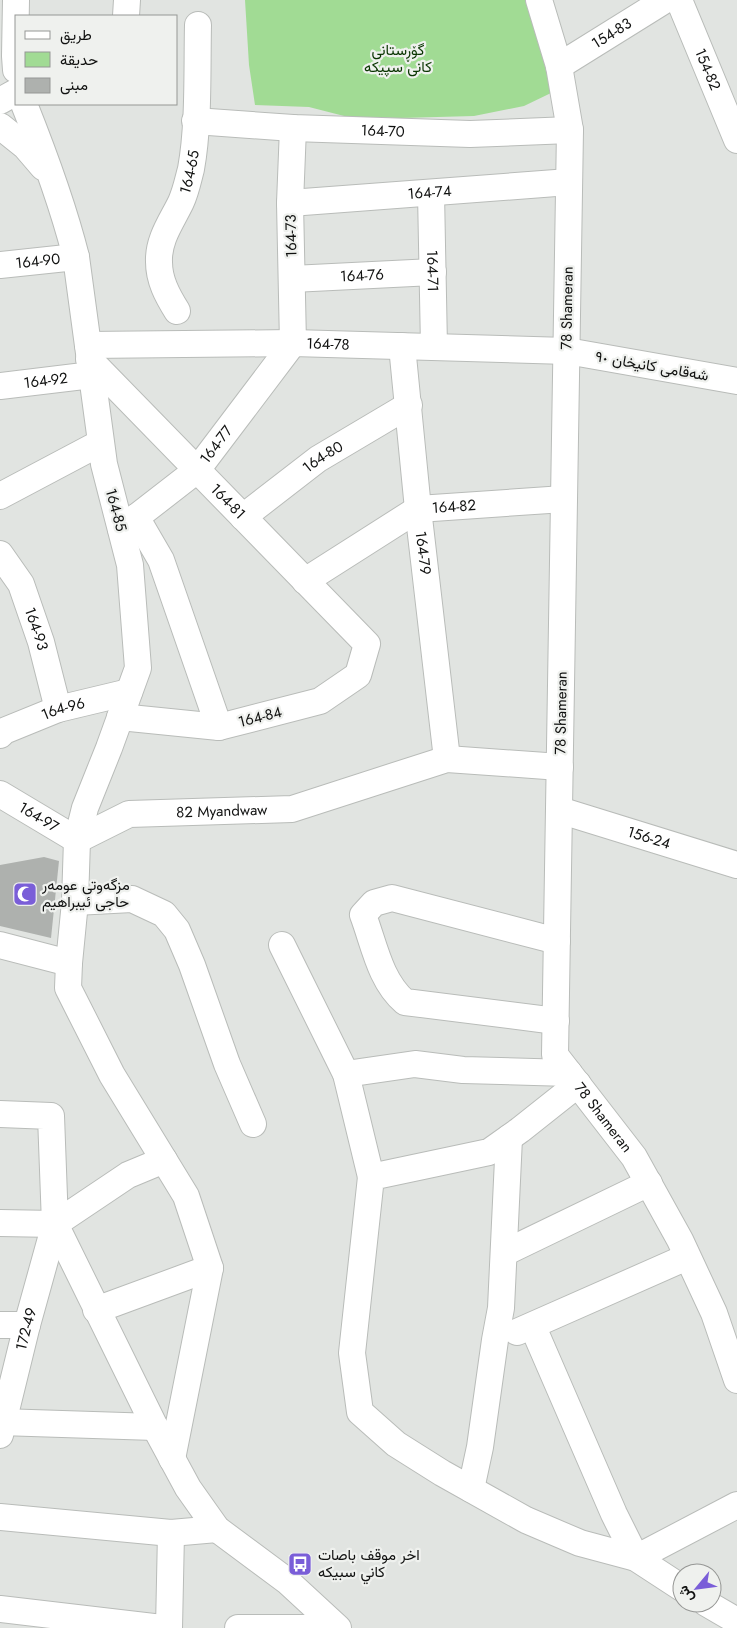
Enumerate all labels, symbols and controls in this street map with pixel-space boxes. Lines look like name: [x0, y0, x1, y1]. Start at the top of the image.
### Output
street label: 154-83: [587, 12, 636, 54]
legend: [15, 15, 178, 105]
text: طريق: [60, 24, 92, 46]
park label: گۆڕستانی کانی سپیکە: [364, 39, 432, 78]
street label: 154-82: [689, 45, 726, 94]
text: حديقة: [60, 49, 98, 71]
text: مبنى: [60, 74, 88, 96]
street label: 164-70: [360, 119, 405, 143]
street label: 164-65: [174, 149, 205, 197]
street label: 164-74: [407, 180, 453, 205]
street label: 164-73: [280, 214, 302, 258]
street label: 164-90: [14, 248, 61, 274]
street label: 164-71: [421, 250, 444, 292]
street label: 164-76: [339, 263, 384, 288]
street label: 78 Shameran: [555, 266, 579, 350]
street label: 164-78: [306, 332, 350, 356]
street label: شەقامی کانیخان ٩٠: [594, 345, 711, 387]
street label: 164-92: [22, 367, 69, 394]
street label: 164-77: [194, 421, 238, 468]
street label: 164-80: [298, 436, 347, 478]
street label: 164-81: [205, 479, 251, 524]
street label: 164-85: [100, 486, 132, 534]
street label: 164-82: [431, 494, 477, 519]
street label: 164-79: [410, 530, 437, 576]
street label: 164-93: [19, 604, 54, 653]
street label: 78 Shameran: [549, 671, 573, 755]
street label: 164-96: [38, 692, 87, 726]
street label: 164-84: [236, 701, 284, 733]
street label: 164-97: [14, 797, 63, 838]
street label: 82 Myandwaw: [176, 799, 269, 824]
street label: 156-24: [624, 821, 673, 855]
place label: مزگەوتی عومەر حاجی ئیبراهیم: [41, 874, 130, 913]
mosque icon: مزگەوتی عومەر حاجی ئیبراهیم: [12, 881, 38, 907]
street label: 78 Shameran: [569, 1078, 638, 1157]
street label: 172-49: [10, 1305, 42, 1353]
place label: اخر موقف باصات كاني سبيكه: [318, 1544, 420, 1585]
bus stop icon: اخر موقف باصات كاني سبيكه: [287, 1551, 313, 1577]
north arrow: [672, 1563, 722, 1613]
text: ش: [673, 1582, 698, 1607]

